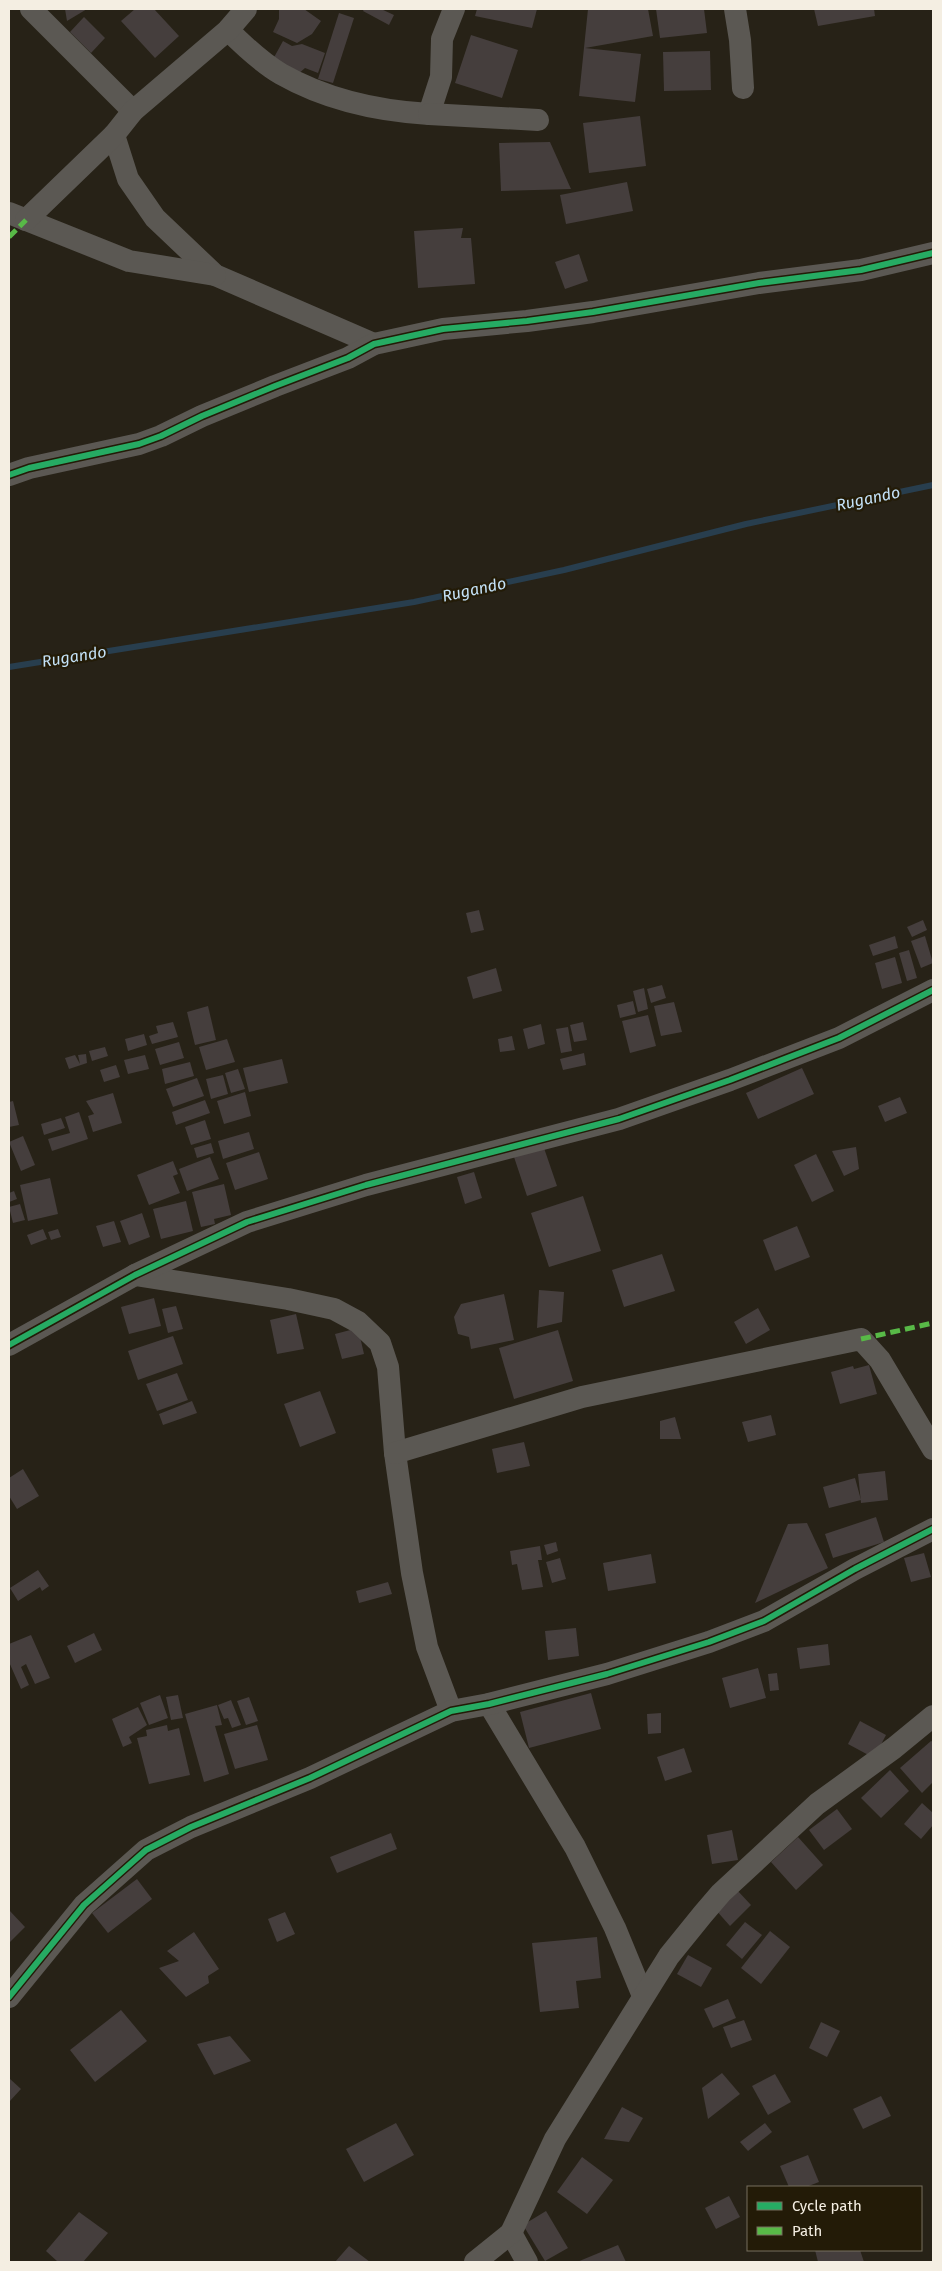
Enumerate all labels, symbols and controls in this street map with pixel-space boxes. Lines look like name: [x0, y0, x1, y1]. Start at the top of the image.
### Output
water label: Rugando: [834, 482, 902, 515]
water label: Rugando: [440, 573, 508, 606]
water label: Rugando: [40, 642, 108, 671]
legend: [747, 2186, 922, 2251]
text: Cycle path: [792, 2197, 862, 2215]
text: Path: [792, 2222, 822, 2240]

